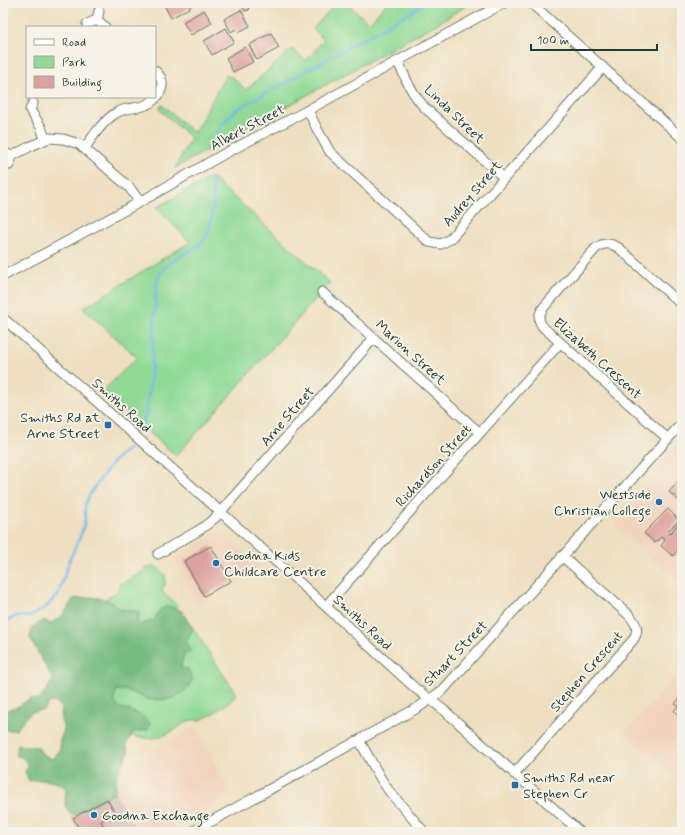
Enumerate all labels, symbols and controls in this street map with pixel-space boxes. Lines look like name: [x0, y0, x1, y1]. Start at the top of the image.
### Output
legend: [26, 26, 156, 98]
scale bar: [531, 26, 657, 52]
text: 100 m: [537, 33, 569, 49]
text: Road: [62, 35, 86, 51]
text: Park: [62, 55, 86, 71]
text: Building: [62, 75, 102, 92]
street label: Linda Street: [420, 81, 489, 149]
street label: Albert Street: [207, 101, 288, 155]
street label: Audrey Street: [439, 156, 507, 231]
street label: Elizabeth Crescent: [549, 314, 646, 404]
street label: Marion Street: [371, 316, 450, 390]
street label: Smiths Road: [88, 374, 155, 437]
street label: Arne Street: [257, 383, 319, 450]
place label: Smiths Rd at Arne Street: [20, 409, 101, 443]
marker: Smiths Rd at Arne Street: [103, 420, 113, 430]
street label: Richardson Street: [392, 421, 476, 511]
place label: Westside Christian College: [554, 486, 651, 522]
marker: Westside Christian College: [654, 497, 664, 507]
place label: Goodna Kids Childcare Centre: [224, 547, 326, 581]
marker: Goodna Kids Childcare Centre: [211, 558, 221, 568]
street label: Smiths Road: [329, 591, 396, 655]
street label: Stuart Street: [420, 617, 492, 690]
street label: Stephen Crescent: [546, 627, 627, 716]
place label: Smiths Rd near Stephen Cr: [523, 769, 615, 803]
marker: Smiths Rd near Stephen Cr: [510, 780, 520, 790]
place label: Goodna Exchange: [102, 807, 209, 827]
marker: Goodna Exchange: [89, 810, 99, 820]

